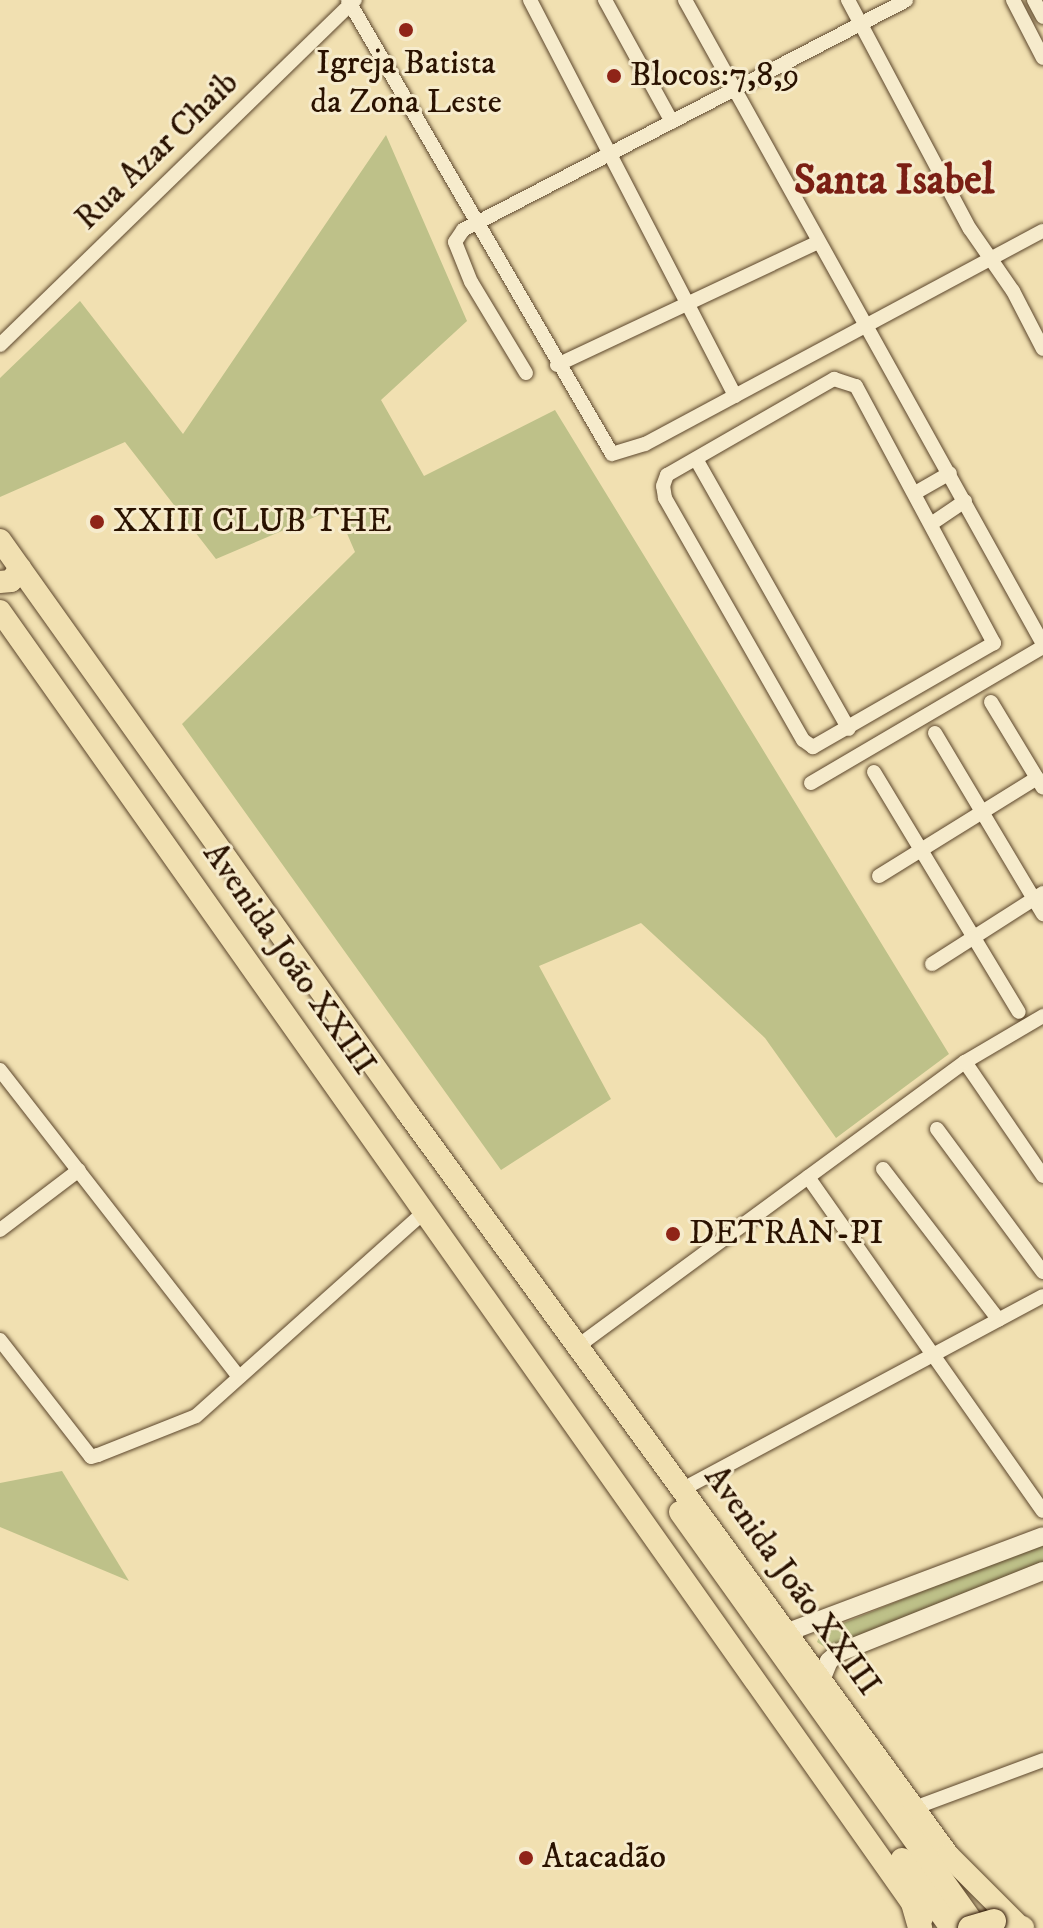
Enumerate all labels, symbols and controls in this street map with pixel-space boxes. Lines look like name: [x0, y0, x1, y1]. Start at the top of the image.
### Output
marker: Igreja Batista da Zona Leste: [397, 21, 415, 39]
place label: Igreja Batista da Zona Leste: [310, 43, 502, 122]
place label: Blocos:7,8,9: [630, 56, 799, 96]
street label: Rua Azar Chaib: [67, 63, 247, 239]
marker: Blocos:7,8,9: [605, 67, 623, 85]
district label: Santa Isabel: [794, 156, 994, 206]
place label: XXIII CLUB THE: [113, 502, 392, 542]
marker: XXIII CLUB THE: [88, 513, 106, 531]
street label: Avenida João XXIII: [194, 835, 384, 1083]
place label: DETRAN-PI: [689, 1214, 883, 1254]
marker: DETRAN-PI: [664, 1225, 682, 1243]
street label: Avenida João XXIII: [695, 1458, 889, 1704]
place label: Atacadão: [542, 1838, 666, 1878]
marker: Atacadão: [517, 1849, 535, 1867]

